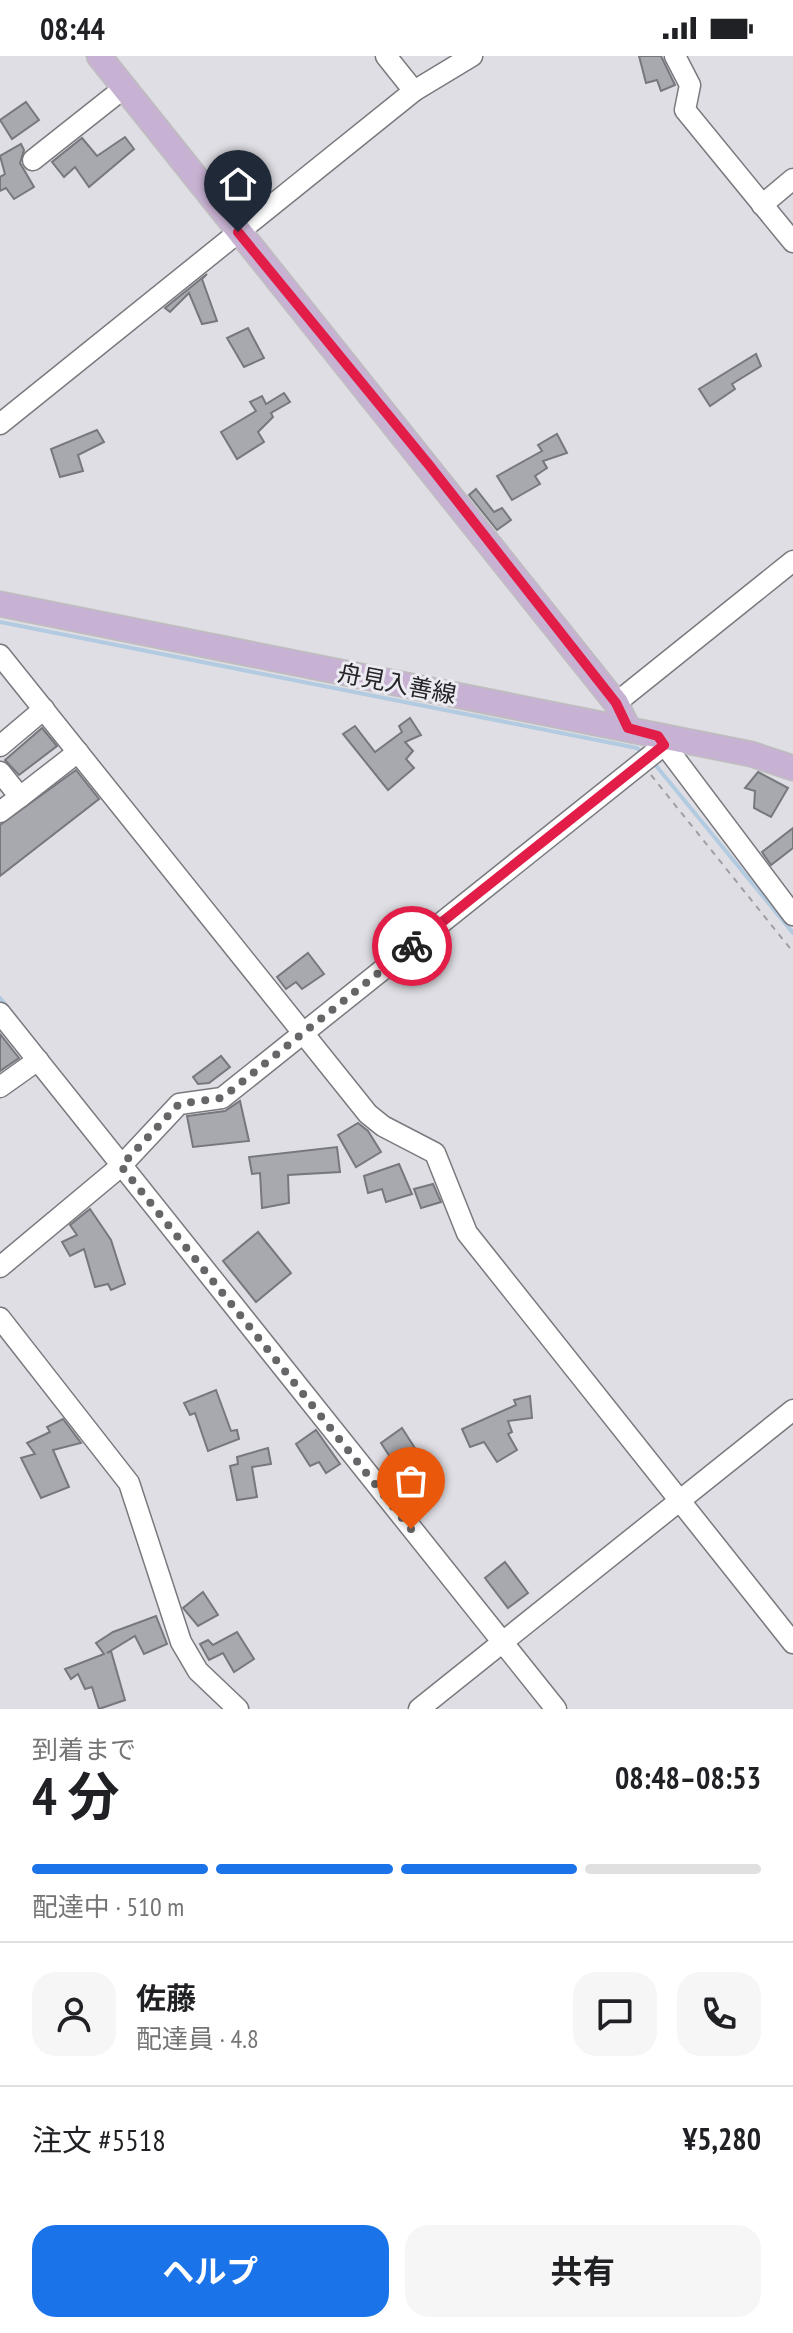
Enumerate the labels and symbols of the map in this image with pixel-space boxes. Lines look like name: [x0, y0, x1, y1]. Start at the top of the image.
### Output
pin: [204, 150, 272, 232]
street label: 舟見入善線: [335, 657, 459, 710]
courier: [372, 906, 452, 986]
pin: [377, 1447, 445, 1529]

